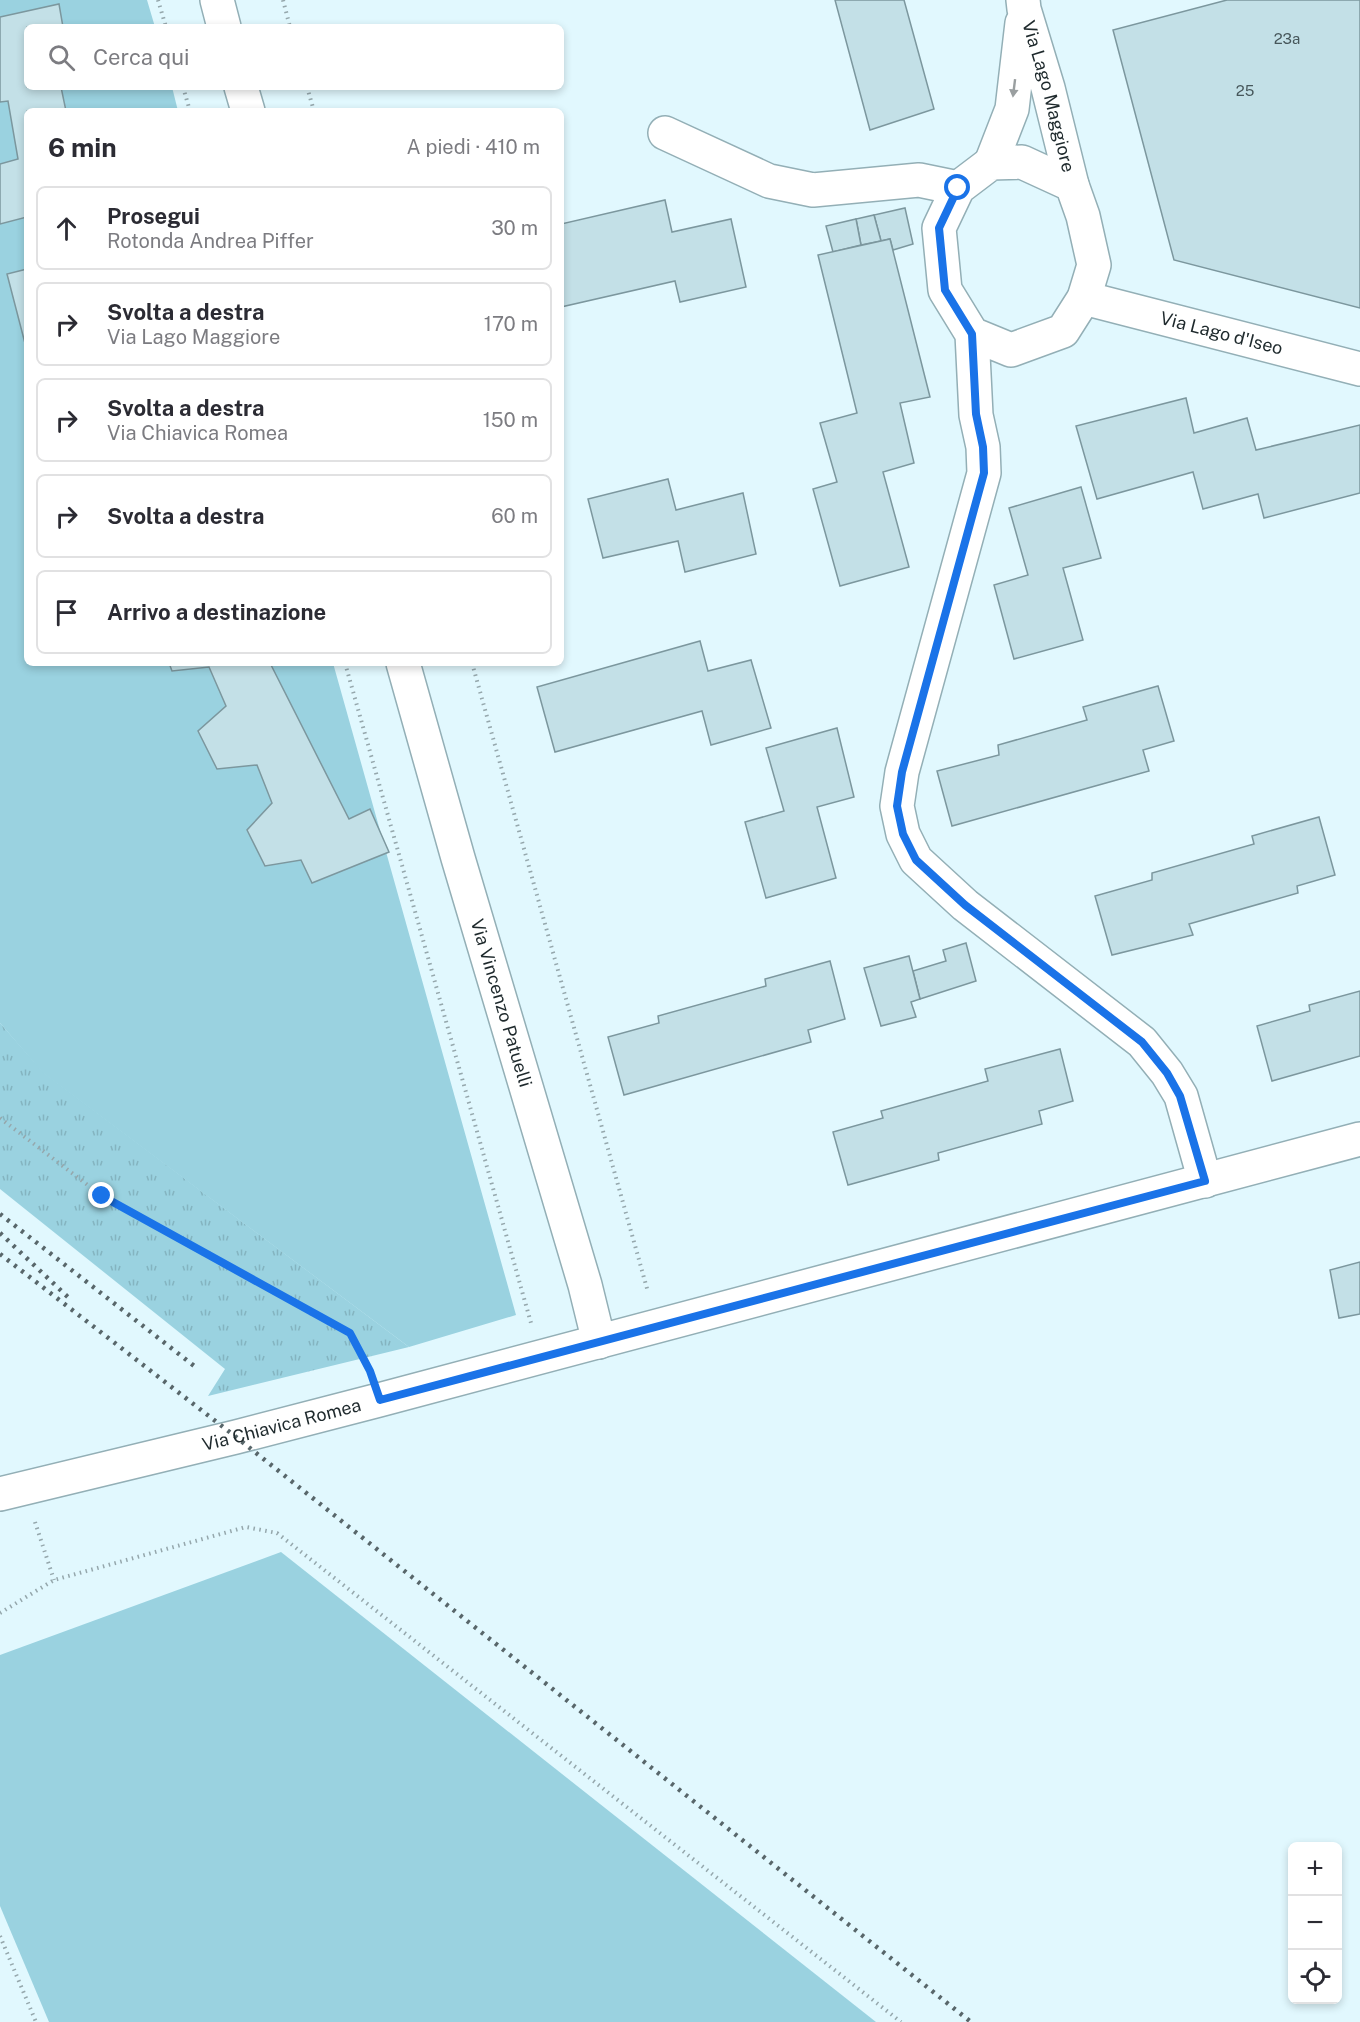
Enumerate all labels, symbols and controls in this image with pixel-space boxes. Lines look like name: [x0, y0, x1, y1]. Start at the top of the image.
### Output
street label: Via Lago Maggiore: [1018, 18, 1079, 174]
search box: [24, 24, 564, 90]
house number: 23a: [1274, 30, 1300, 47]
icon: search: [45, 41, 78, 74]
text: Cerca qui: [93, 44, 190, 70]
one-way arrow: [1010, 79, 1019, 98]
house number: 25: [1236, 82, 1254, 99]
text: 6 min: [48, 132, 117, 163]
text: A piedi · 410 m: [406, 135, 540, 159]
route start: [944, 174, 970, 200]
text: Prosegui: [107, 203, 200, 229]
icon: ahead: [50, 212, 83, 245]
text: 30 m: [491, 216, 538, 240]
text: Rotonda Andrea Piffer: [107, 229, 314, 253]
text: Svolta a destra: [107, 299, 264, 325]
street label: Via Lago d'Iseo: [1158, 307, 1285, 359]
icon: right: [50, 308, 83, 341]
text: 170 m: [484, 312, 538, 336]
text: Via Lago Maggiore: [107, 325, 280, 349]
text: Svolta a destra: [107, 395, 264, 421]
icon: right: [50, 404, 83, 437]
text: 150 m: [483, 408, 538, 432]
text: Via Chiavica Romea: [107, 421, 288, 445]
icon: right: [50, 500, 83, 533]
text: Svolta a destra: [107, 503, 264, 529]
text: 60 m: [491, 504, 538, 528]
icon: arrive: [50, 596, 83, 629]
text: Arrivo a destinazione: [107, 599, 326, 625]
street label: Via Vincenzo Patuelli: [467, 916, 537, 1090]
route end: [88, 1182, 114, 1208]
street label: Via Chiavica Romea: [200, 1394, 363, 1455]
map controls: [1288, 1842, 1342, 2004]
button: +: [1288, 1842, 1342, 1896]
button: −: [1288, 1896, 1342, 1950]
button: locate: [1288, 1950, 1342, 2004]

